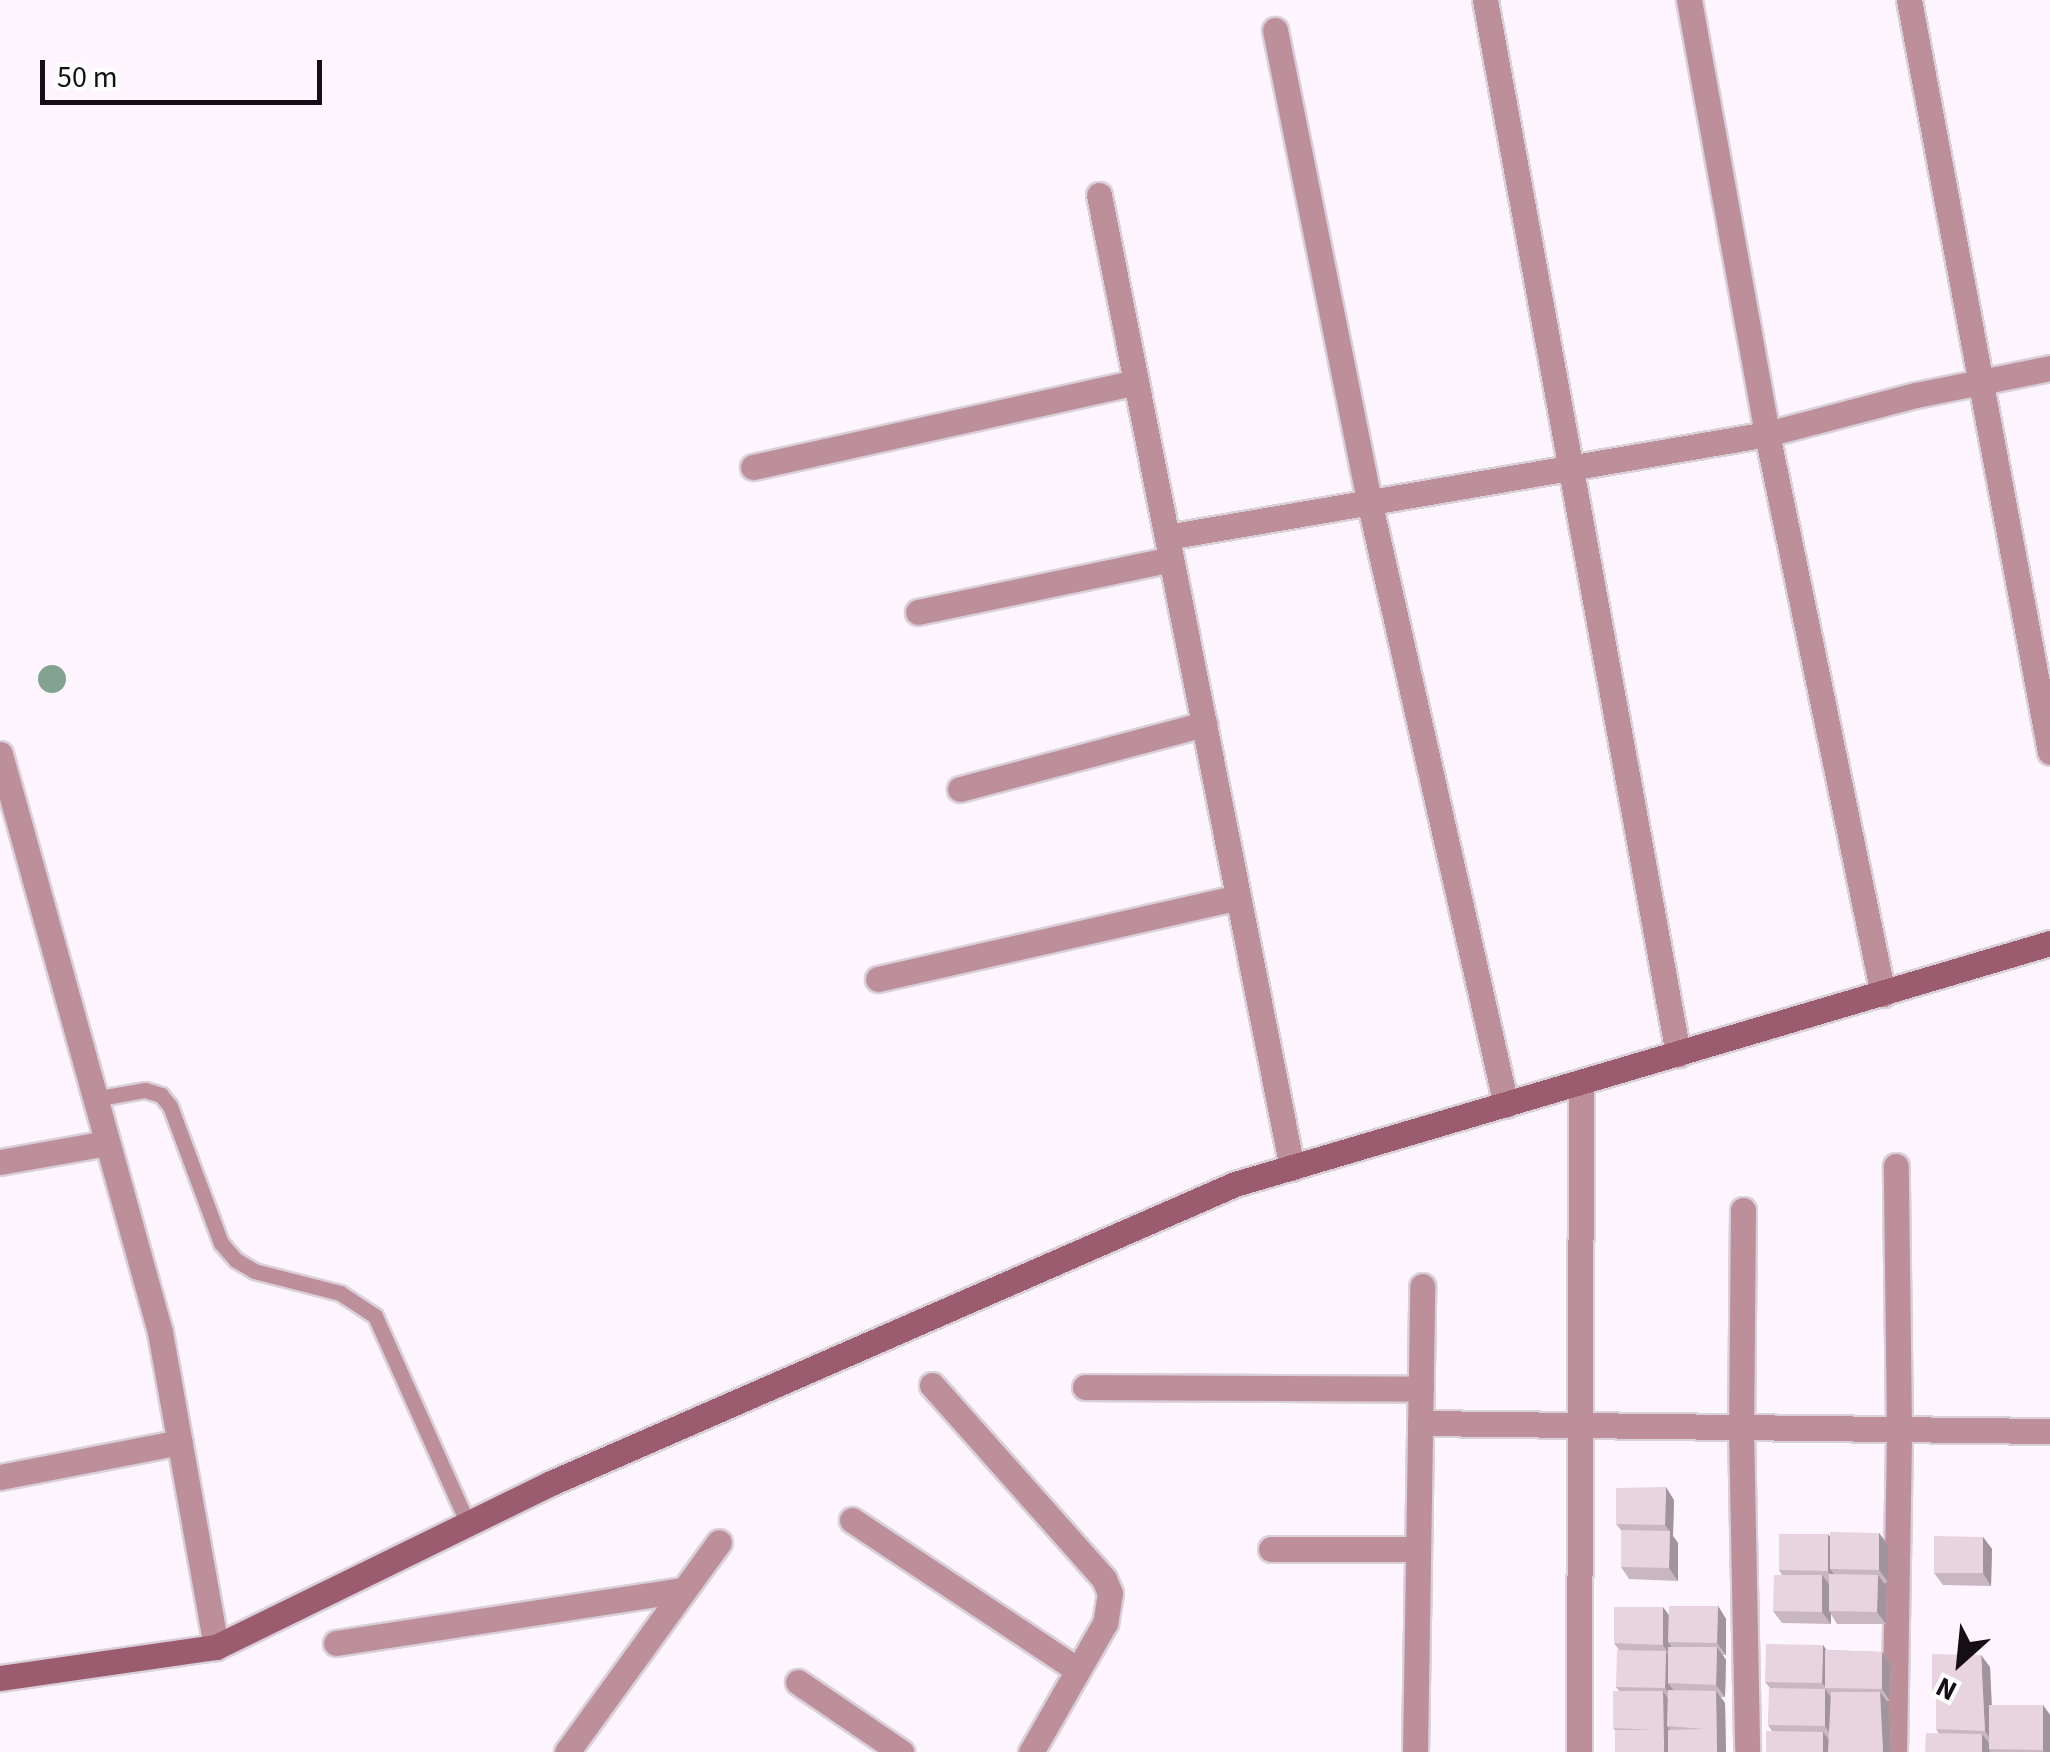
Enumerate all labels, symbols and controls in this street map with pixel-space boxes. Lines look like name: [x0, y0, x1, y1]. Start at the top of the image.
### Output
scale bar: [45, 40, 328, 102]
text: 50 m: [57, 56, 118, 99]
north arrow: [1910, 1612, 2010, 1712]
text: N: [1929, 1667, 1964, 1711]

